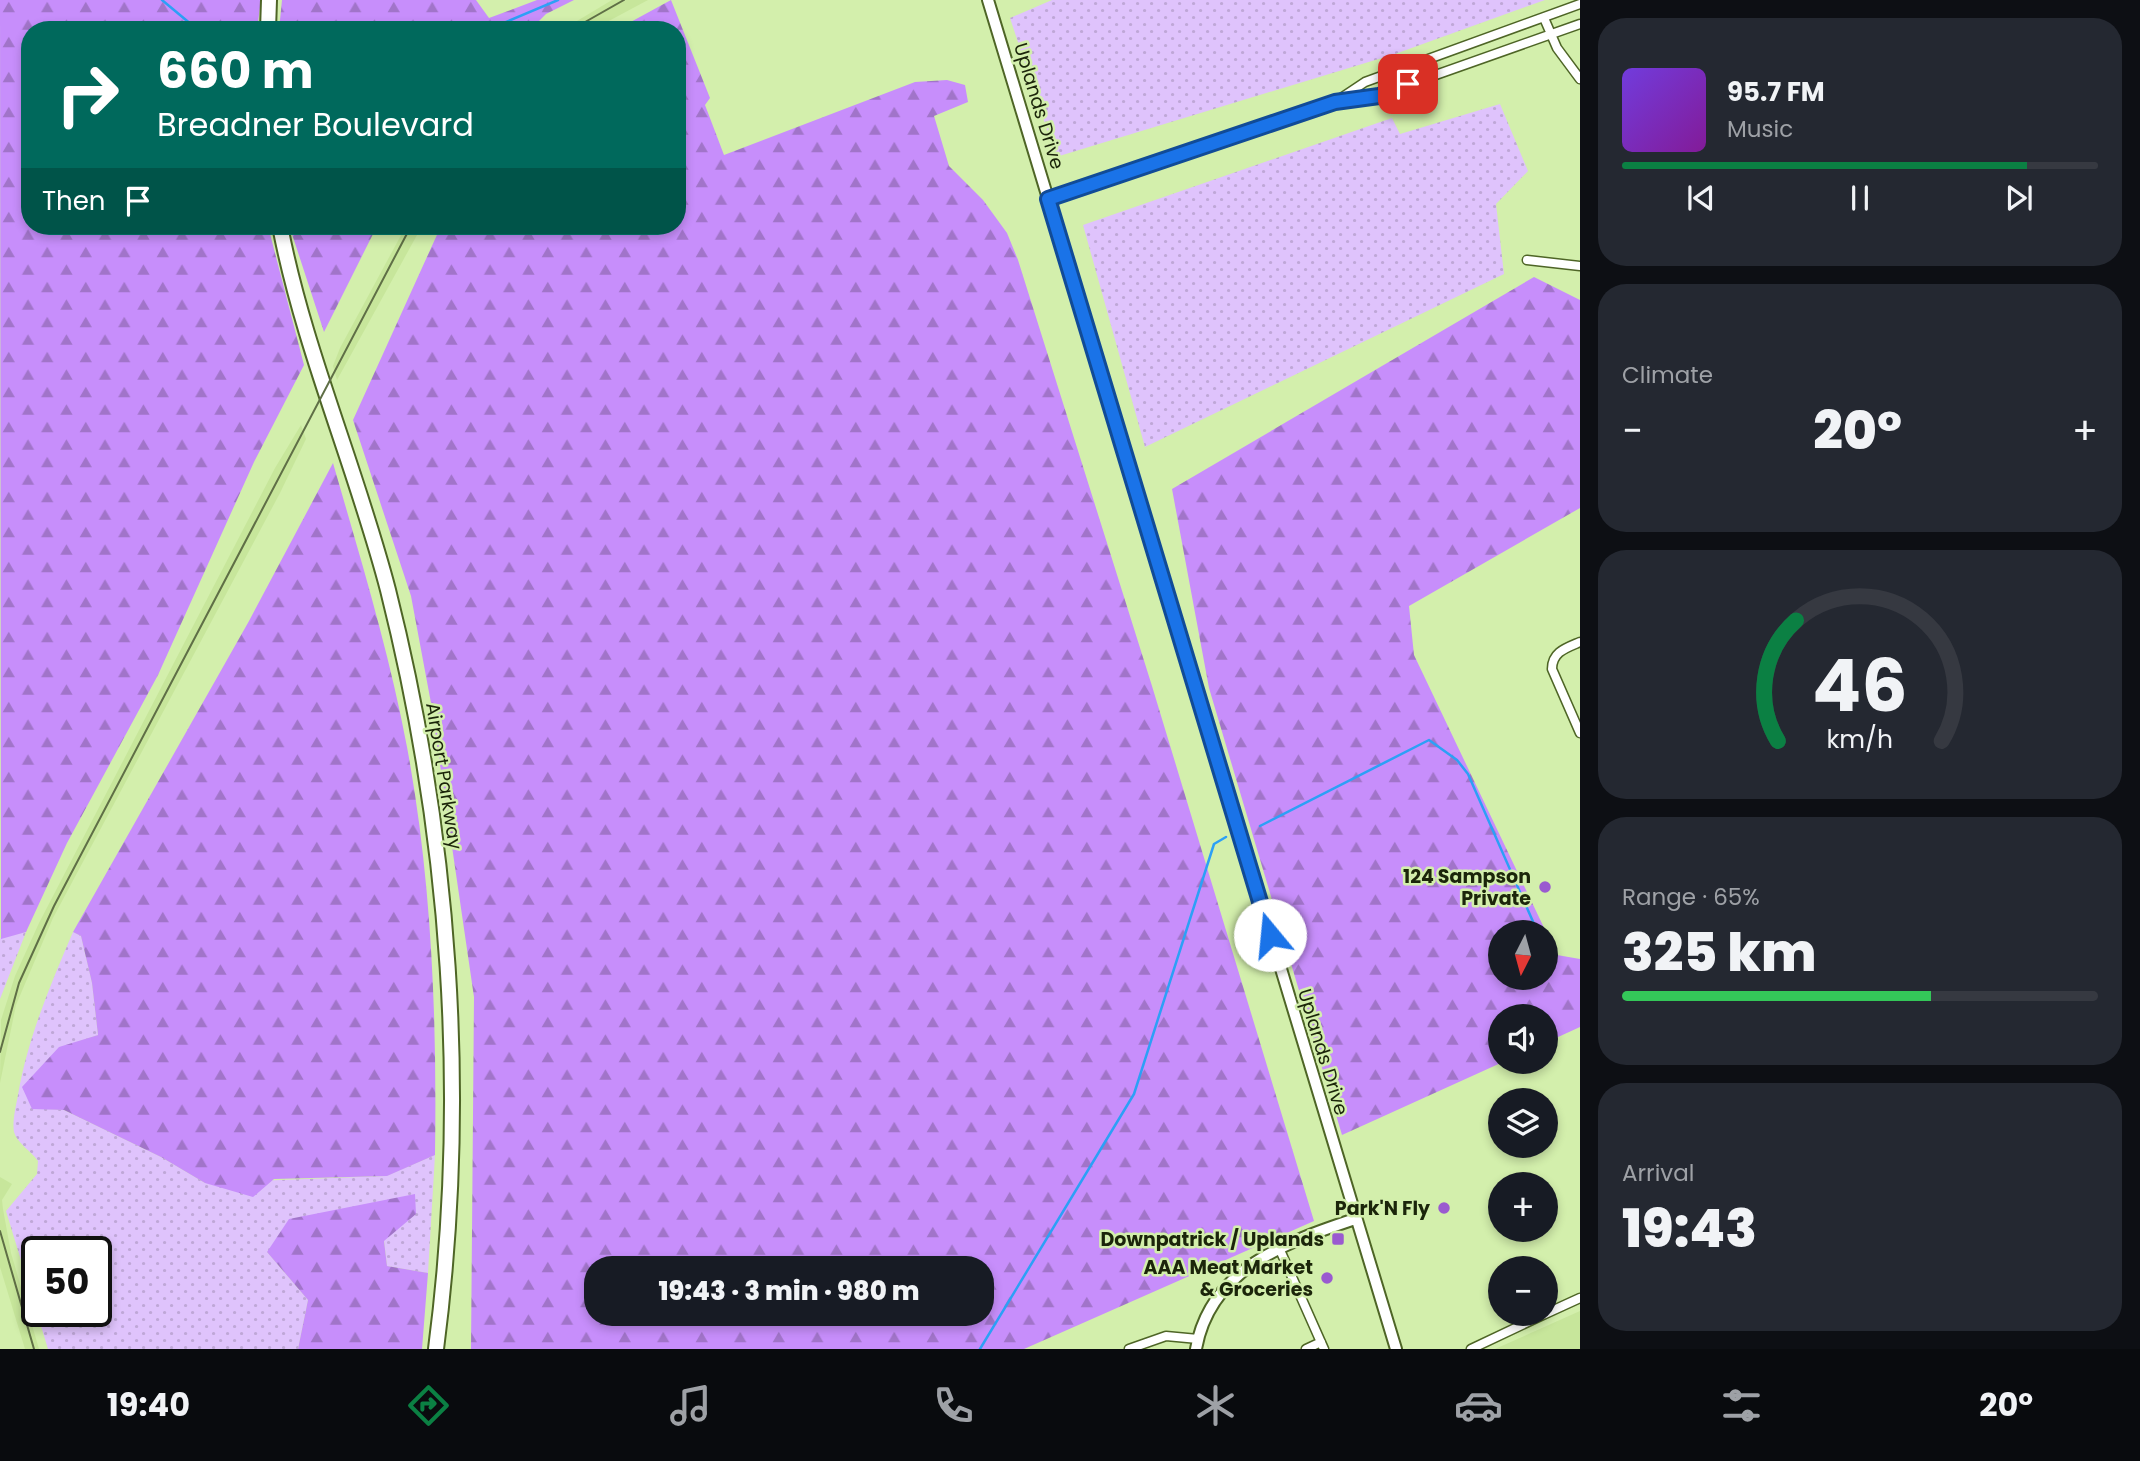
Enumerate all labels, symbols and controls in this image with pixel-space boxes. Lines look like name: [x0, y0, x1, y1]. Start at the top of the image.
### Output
text: 660 m: [157, 37, 314, 105]
street label: Uplands Drive: [1007, 39, 1071, 173]
icon: right: [42, 49, 133, 140]
pin: [1378, 54, 1438, 114]
icon: arrive: [1389, 65, 1427, 103]
text: 95.7 FM: [1727, 74, 1825, 110]
text: Breadner Boulevard: [157, 102, 474, 147]
text: Music: [1727, 113, 1793, 145]
icon: previous: [1682, 179, 1720, 217]
icon: pause: [1841, 179, 1879, 217]
icon: next: [2000, 179, 2038, 217]
icon: arrive: [119, 182, 157, 220]
text: Then: [42, 183, 105, 219]
text: Climate: [1622, 359, 1713, 391]
text: 20°: [1813, 394, 1902, 467]
text: −: [1622, 404, 1643, 457]
text: +: [2072, 404, 2098, 457]
text: 46: [1812, 635, 1908, 736]
street label: Airport Parkway: [419, 701, 469, 852]
text: km/h: [1827, 721, 1893, 756]
place label: 124 Sampson Private: [1403, 863, 1531, 912]
marker: 124 Sampson Private: [1537, 879, 1553, 895]
text: Range · 65%: [1622, 881, 1760, 913]
position arrow: [1233, 898, 1307, 972]
text: 325 km: [1622, 916, 1816, 989]
north arrow: [1488, 920, 1558, 990]
map controls: [1488, 920, 1558, 1326]
street label: Uplands Drive: [1291, 985, 1355, 1119]
button: sound: [1488, 1004, 1558, 1074]
button: layers: [1488, 1088, 1558, 1158]
text: Arrival: [1622, 1157, 1694, 1189]
button: +: [1488, 1172, 1558, 1242]
text: 19:43: [1622, 1192, 1757, 1265]
place label: Park'N Fly: [1335, 1195, 1431, 1222]
marker: Park'N Fly: [1436, 1200, 1452, 1216]
place label: Downpatrick / Uplands: [1101, 1226, 1324, 1253]
marker: Downpatrick / Uplands: [1330, 1231, 1346, 1247]
speed limit sign: 50: [21, 1236, 112, 1327]
place label: AAA Meat Market & Groceries: [1144, 1254, 1313, 1303]
button: −: [1488, 1256, 1558, 1326]
marker: AAA Meat Market & Groceries: [1319, 1270, 1335, 1286]
text: 19:43 · 3 min · 980 m: [658, 1273, 920, 1309]
icon: directions: [404, 1381, 453, 1430]
icon: music: [666, 1381, 715, 1430]
icon: phone: [929, 1381, 978, 1430]
icon: climate: [1191, 1381, 1240, 1430]
icon: car: [1454, 1381, 1503, 1430]
icon: filters: [1717, 1381, 1766, 1430]
text: 19:40: [107, 1382, 190, 1427]
text: 20°: [1979, 1382, 2033, 1427]

